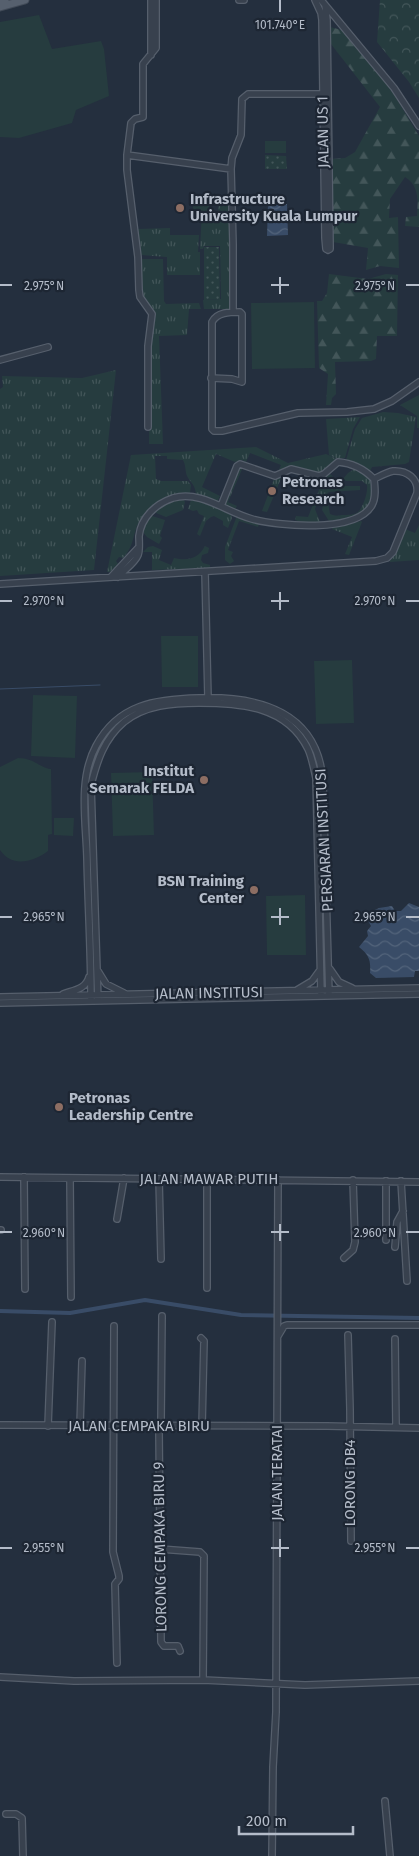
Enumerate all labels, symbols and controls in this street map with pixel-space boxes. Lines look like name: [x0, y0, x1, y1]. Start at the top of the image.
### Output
text: 101.740°E: [255, 18, 305, 32]
street label: JALAN US 1: [313, 96, 333, 168]
place label: Infrastructure University Kuala Lumpur: [190, 190, 358, 225]
marker: Infrastructure University Kuala Lumpur: [174, 202, 186, 214]
text: 2.975°N: [24, 279, 64, 293]
text: 2.975°N: [355, 279, 395, 293]
place label: Petronas Research: [282, 473, 344, 508]
marker: Petronas Research: [266, 485, 278, 497]
text: 2.970°N: [24, 594, 65, 608]
text: 2.970°N: [355, 594, 396, 608]
place label: Institut Semarak FELDA: [89, 762, 195, 797]
street label: PERSIARAN INSTITUSI: [311, 768, 337, 912]
marker: Institut Semarak FELDA: [198, 774, 210, 786]
place label: BSN Training Center: [158, 872, 245, 907]
marker: BSN Training Center: [248, 884, 260, 896]
text: 2.965°N: [23, 910, 65, 924]
text: 2.965°N: [354, 910, 396, 924]
street label: JALAN INSTITUSI: [155, 983, 263, 1003]
place label: Petronas Leadership Centre: [69, 1089, 193, 1124]
marker: Petronas Leadership Centre: [53, 1101, 65, 1113]
street label: JALAN MAWAR PUTIH: [140, 1170, 278, 1188]
text: 2.960°N: [23, 1226, 65, 1240]
text: 2.960°N: [354, 1226, 396, 1240]
street label: JALAN CEMPAKA BIRU: [68, 1417, 210, 1435]
street label: JALAN TERATAI: [268, 1425, 286, 1521]
street label: LORONG DB4: [341, 1440, 359, 1526]
street label: LORONG CEMPAKA BIRU 9: [150, 1462, 170, 1632]
text: 2.955°N: [23, 1541, 65, 1555]
text: 2.955°N: [354, 1541, 396, 1555]
scale bar: [239, 1804, 353, 1836]
text: 200 m: [246, 1812, 287, 1830]

